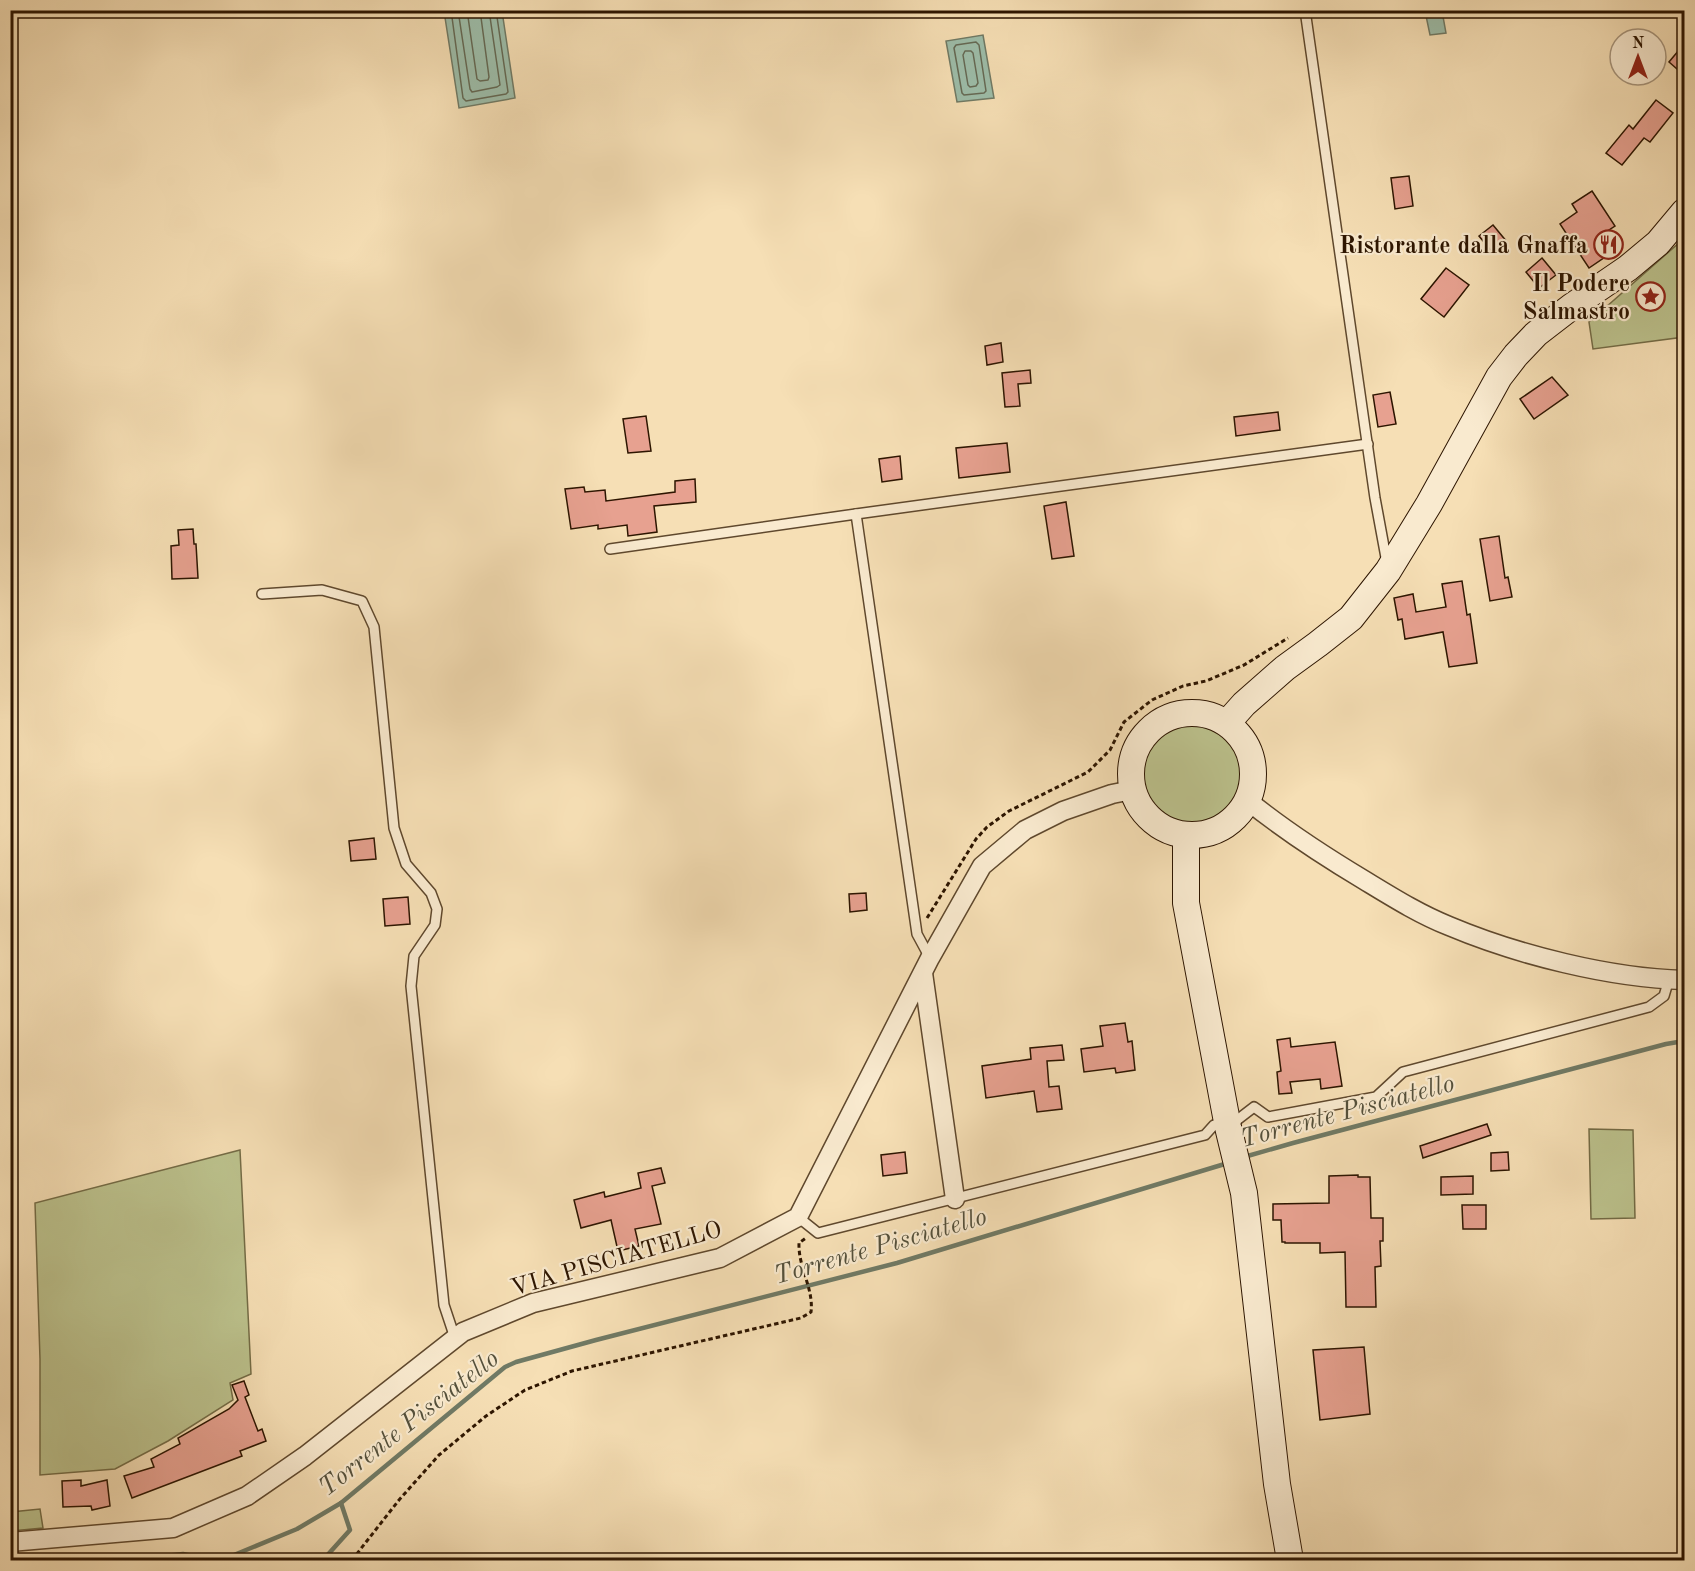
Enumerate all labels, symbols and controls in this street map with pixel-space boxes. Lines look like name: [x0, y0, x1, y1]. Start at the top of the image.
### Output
north arrow: [1608, 27, 1668, 87]
text: N: [1632, 36, 1645, 52]
restaurant icon: Ristorante dalla Gnaffa: [1593, 229, 1625, 261]
place label: Ristorante dalla Gnaffa: [1339, 235, 1588, 259]
place label: Il Podere Salmastro: [1523, 273, 1630, 325]
place icon: Il Podere Salmastro: [1635, 281, 1667, 313]
water label: Torrente Pisciatello: [1238, 1071, 1457, 1153]
water label: Torrente Pisciatello: [771, 1204, 990, 1290]
street label: VIA PISCIATELLO: [508, 1218, 725, 1302]
water label: Torrente Pisciatello: [314, 1345, 504, 1502]

